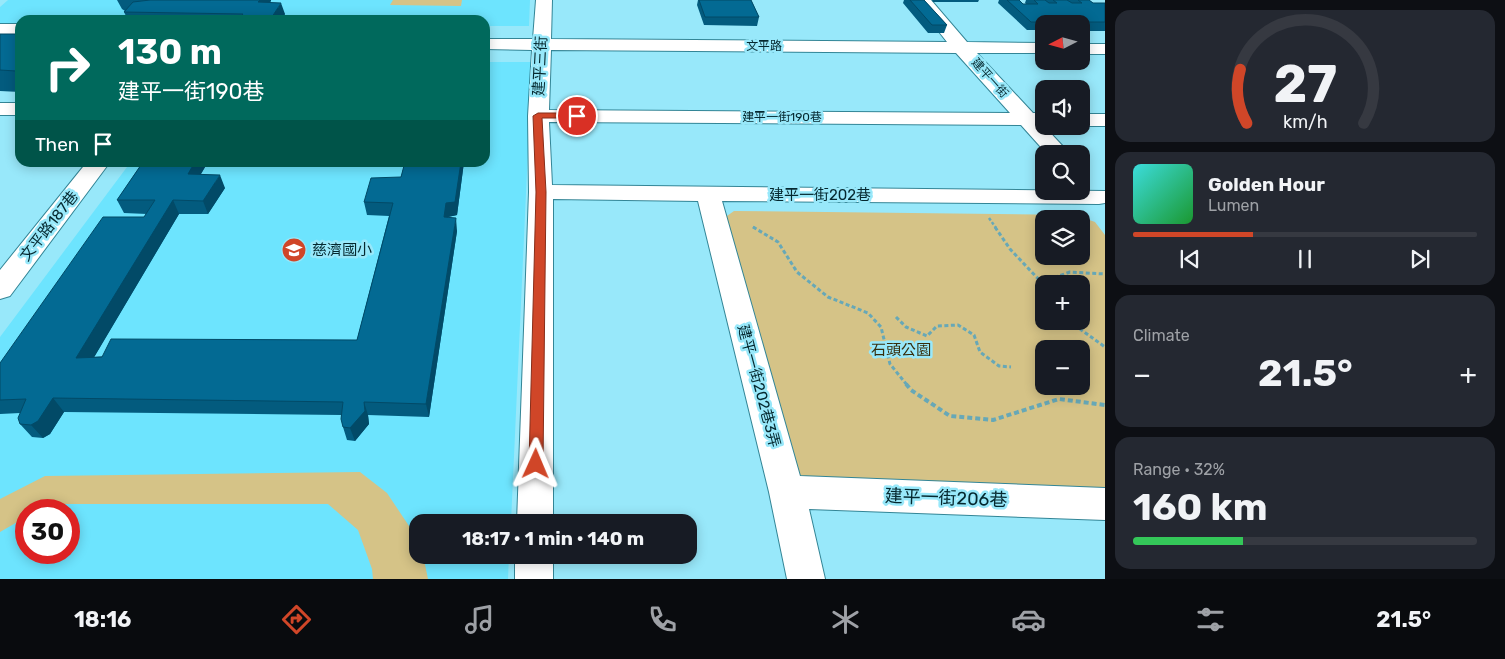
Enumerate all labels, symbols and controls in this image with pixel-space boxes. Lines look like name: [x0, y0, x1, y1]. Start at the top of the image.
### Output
north arrow: [1035, 15, 1090, 70]
map controls: [1035, 15, 1090, 395]
text: 130 m: [118, 31, 222, 73]
icon: right: [35, 35, 100, 100]
street label: 建平三街: [529, 36, 551, 96]
street label: 文平路: [746, 39, 782, 53]
text: 27: [1273, 53, 1337, 115]
street label: 建平一街: [969, 55, 1011, 101]
text: 建平一街190巷: [118, 78, 264, 105]
button: sound: [1035, 80, 1090, 135]
pin: [556, 95, 598, 137]
icon: arrive: [563, 102, 591, 130]
street label: 建平一街190巷: [742, 110, 822, 124]
text: km/h: [1283, 111, 1327, 132]
icon: arrive: [89, 130, 117, 158]
text: Then: [35, 133, 79, 156]
button: search: [1035, 145, 1090, 200]
text: Golden Hour: [1208, 173, 1325, 196]
street label: 建平一街202巷: [769, 186, 871, 204]
street label: 文平路187巷: [16, 187, 82, 265]
text: Lumen: [1208, 196, 1259, 215]
button: layers: [1035, 210, 1090, 265]
school or university icon: 慈濟國小: [281, 237, 307, 263]
place label: 慈濟國小: [312, 241, 372, 259]
icon: previous: [1176, 245, 1204, 273]
icon: pause: [1291, 245, 1319, 273]
icon: next: [1406, 245, 1434, 273]
button: +: [1035, 275, 1090, 330]
street label: 建平一街202巷3弄: [734, 323, 784, 449]
text: Climate: [1133, 326, 1190, 345]
button: −: [1035, 340, 1090, 395]
park label: 石頭公園: [871, 341, 931, 359]
text: 21.5°: [1258, 350, 1353, 396]
text: −: [1133, 358, 1151, 391]
text: +: [1460, 358, 1477, 391]
position arrow: [509, 437, 561, 489]
text: Range · 32%: [1133, 460, 1225, 479]
text: 160 km: [1133, 484, 1268, 530]
street label: 建平一街206巷: [884, 485, 1008, 511]
speed limit sign: 30: [15, 499, 80, 564]
text: 18:17 · 1 min · 140 m: [462, 527, 644, 550]
icon: directions: [279, 602, 314, 637]
icon: music: [462, 602, 497, 637]
icon: phone: [645, 602, 680, 637]
icon: climate: [828, 602, 863, 637]
icon: car: [1011, 602, 1046, 637]
icon: filters: [1193, 602, 1228, 637]
text: 18:16: [74, 606, 131, 633]
text: 21.5°: [1376, 606, 1431, 633]

